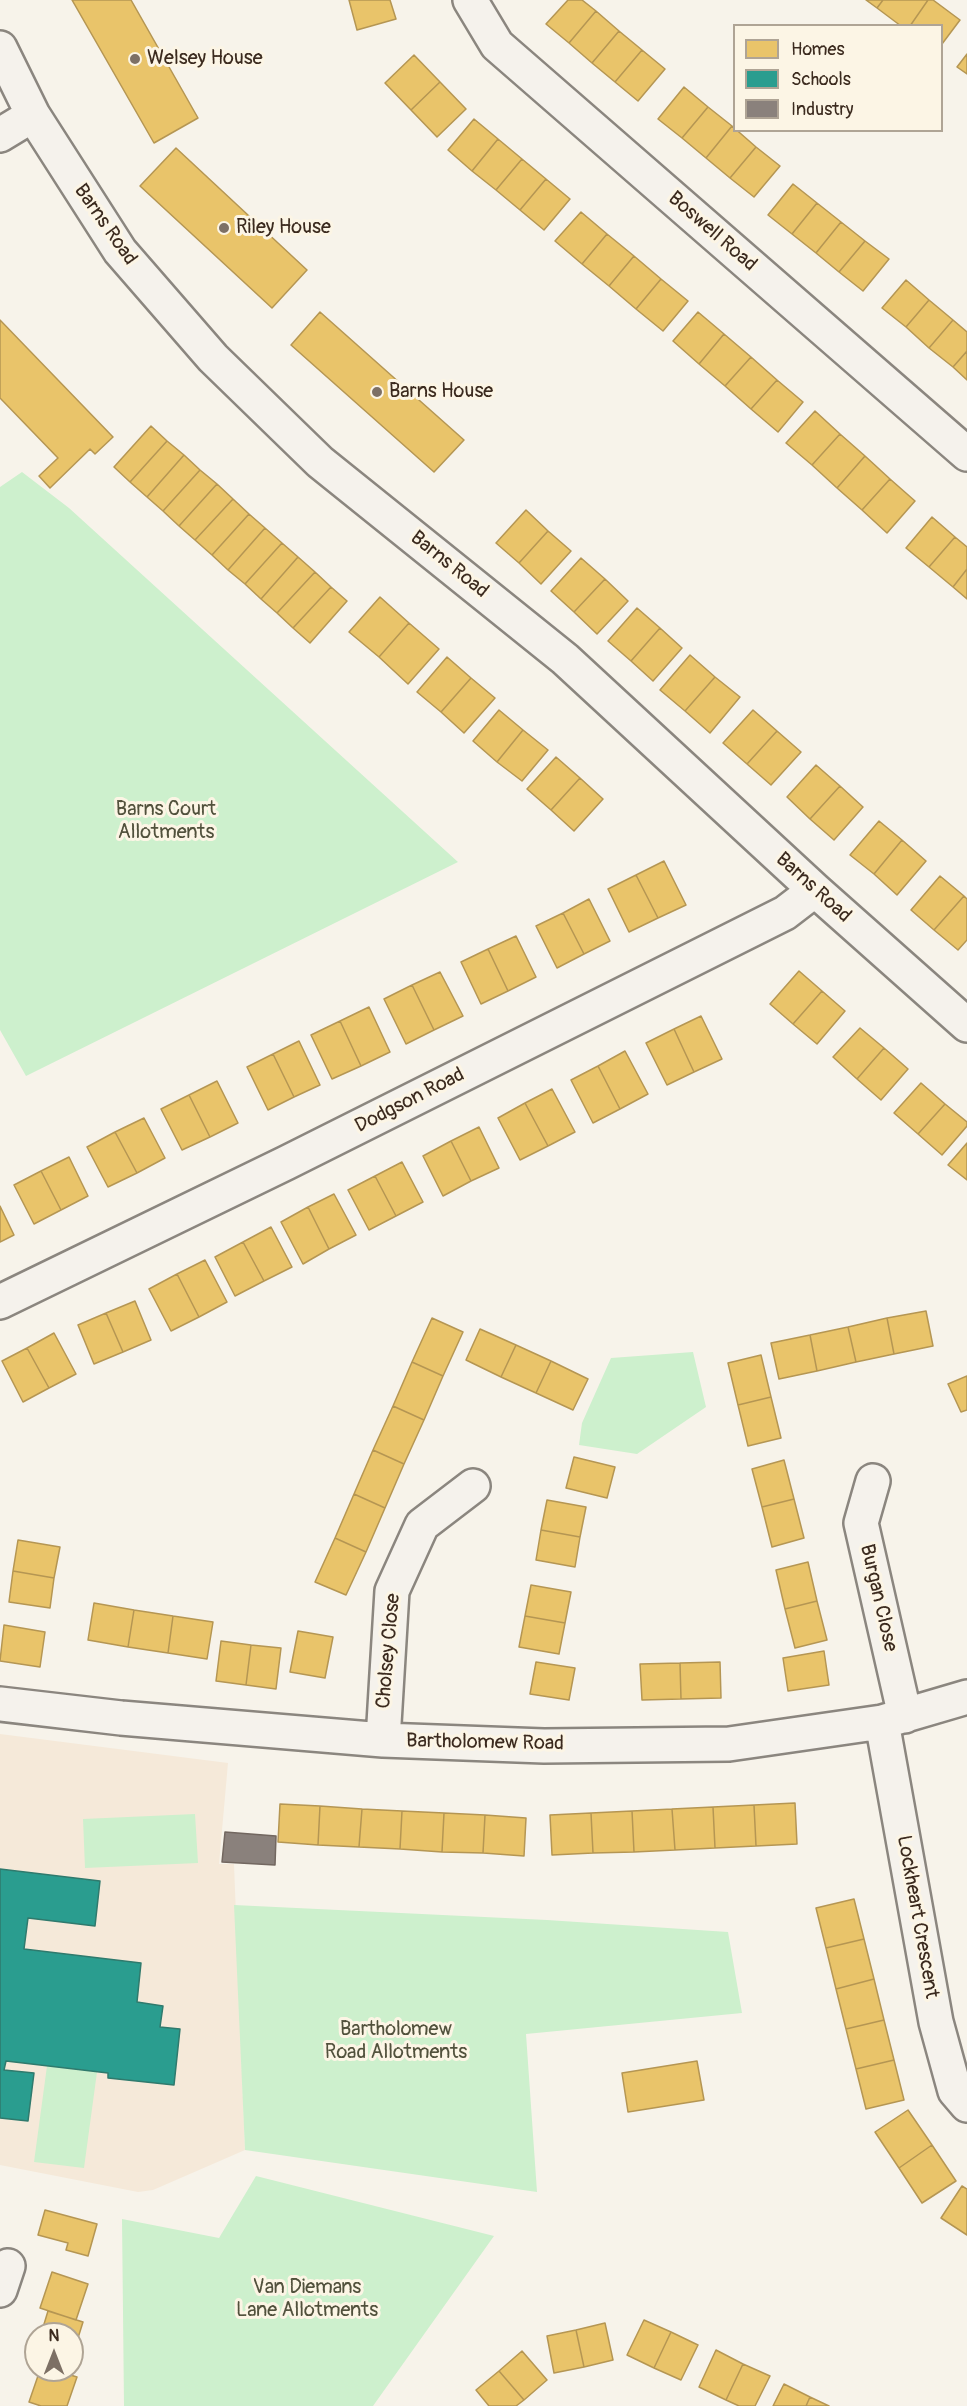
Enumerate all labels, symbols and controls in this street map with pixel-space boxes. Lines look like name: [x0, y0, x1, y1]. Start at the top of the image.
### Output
legend: [733, 24, 943, 132]
text: Homes: [791, 38, 844, 61]
place label: Welsey House: [147, 47, 263, 71]
marker: Welsey House: [128, 52, 142, 66]
text: Schools: [791, 68, 851, 91]
text: Industry: [791, 98, 854, 121]
street label: Barns Road: [68, 180, 142, 270]
street label: Boswell Road: [663, 187, 761, 277]
place label: Riley House: [236, 216, 331, 240]
marker: Riley House: [217, 221, 231, 235]
place label: Barns House: [389, 380, 493, 404]
marker: Barns House: [370, 385, 384, 399]
street label: Barns Road: [405, 526, 493, 604]
park label: Barns Court Allotments: [116, 798, 216, 845]
street label: Barns Road: [770, 848, 856, 928]
street label: Dodgson Road: [351, 1063, 469, 1139]
street label: Burgan Close: [854, 1542, 902, 1654]
street label: Cholsey Close: [372, 1592, 406, 1710]
street label: Bartholomew Road: [406, 1730, 564, 1756]
street label: Lockheart Crescent: [891, 1834, 943, 2000]
park label: Bartholomew Road Allotments: [325, 2018, 467, 2065]
park label: Van Diemans Lane Allotments: [236, 2276, 378, 2323]
north arrow: [24, 2322, 84, 2382]
text: N: [49, 2326, 59, 2346]

